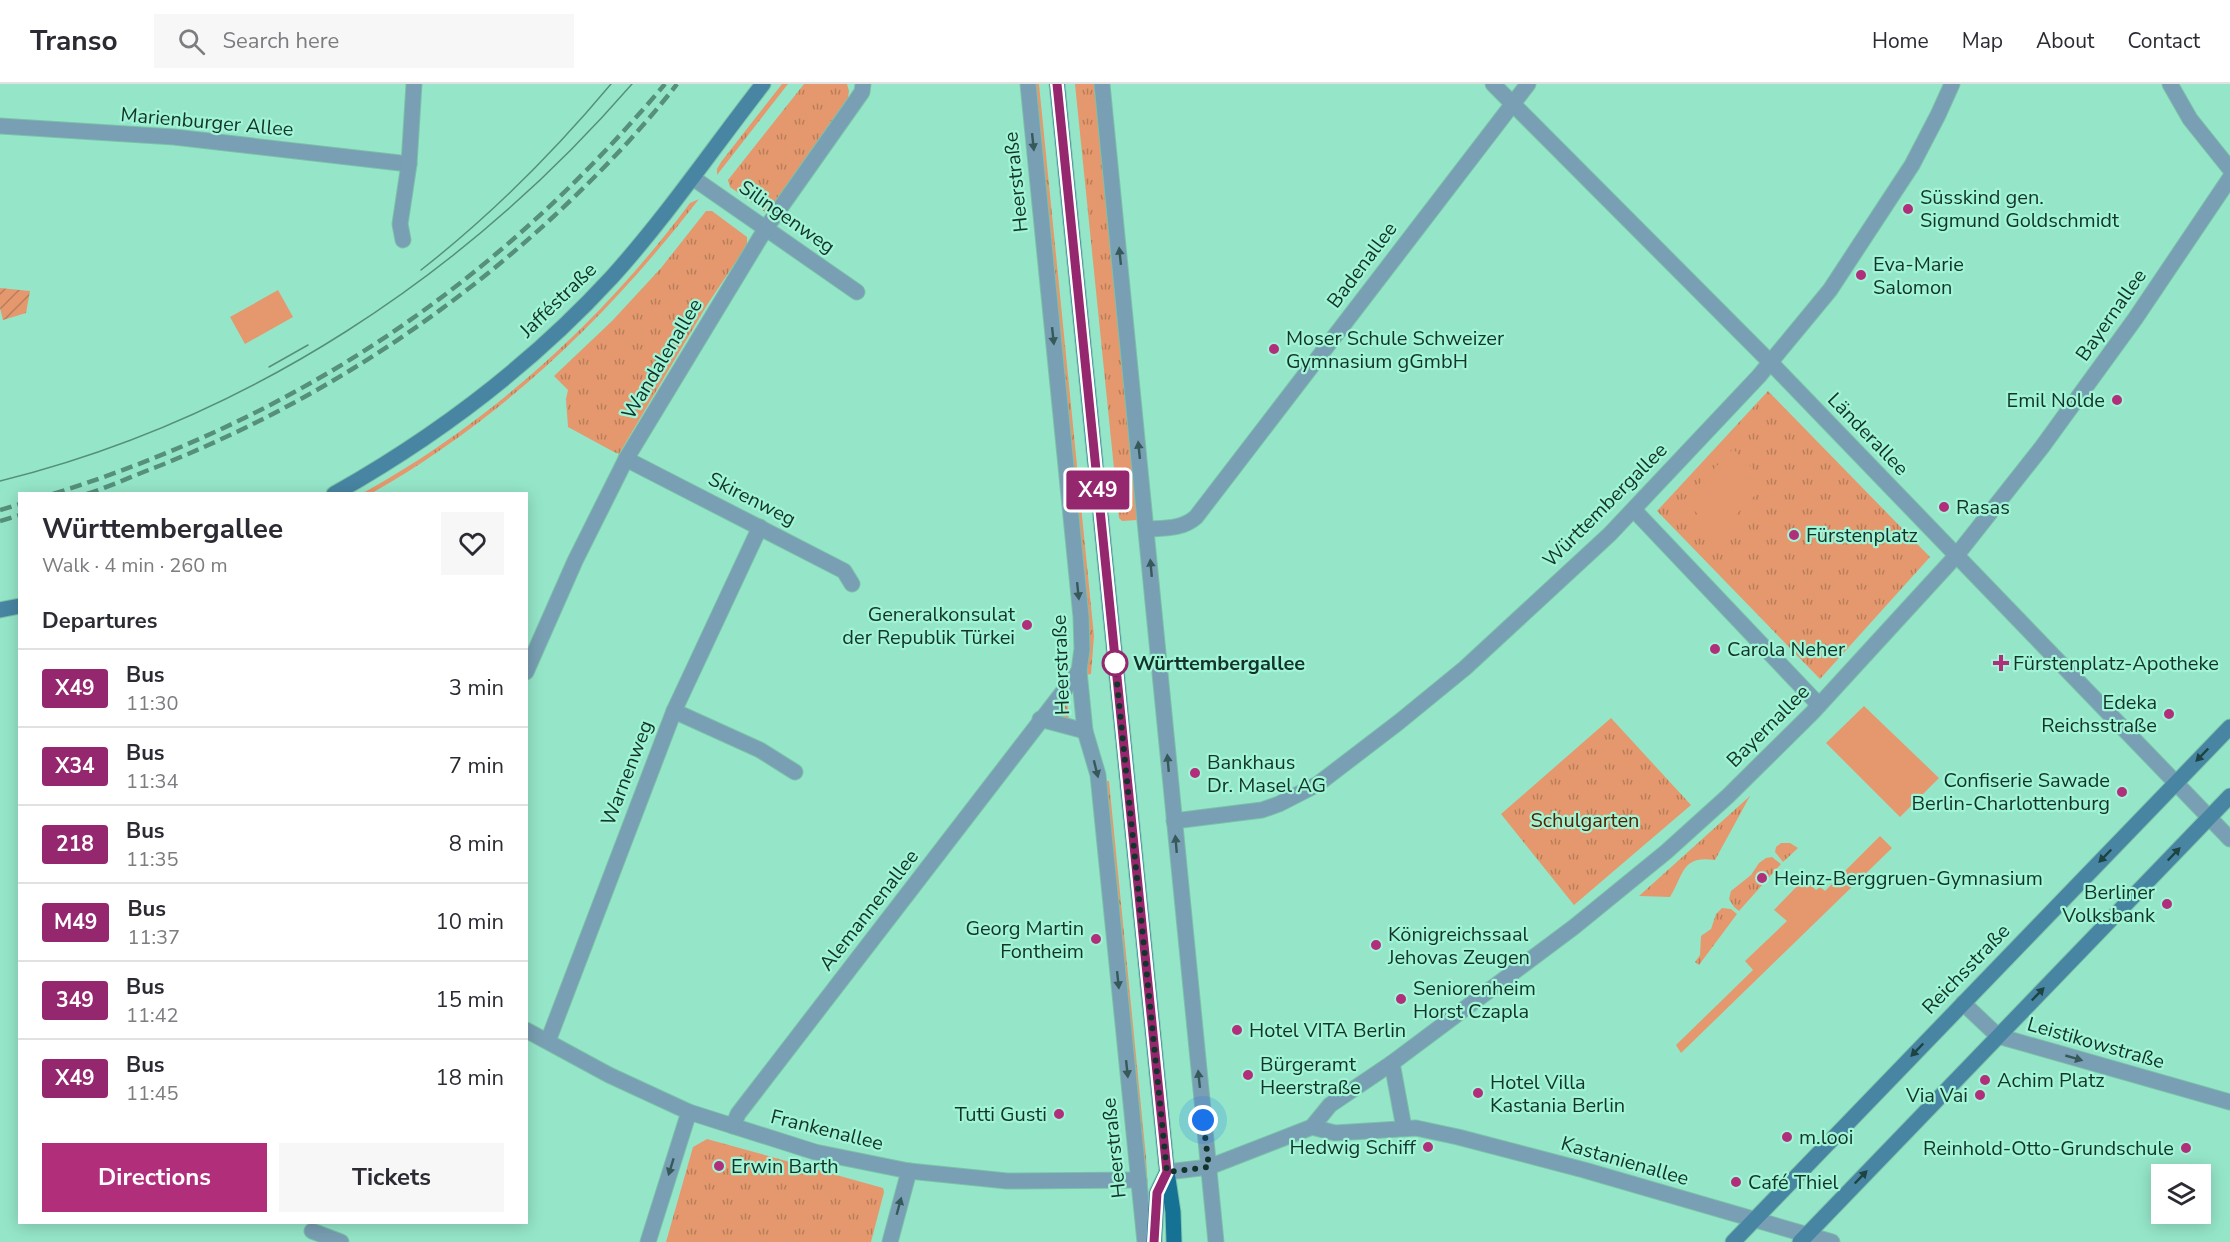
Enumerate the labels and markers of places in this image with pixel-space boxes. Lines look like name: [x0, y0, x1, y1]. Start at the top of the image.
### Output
place label: Süsskind gen. Sigmund Goldschmidt: [1920, 184, 2120, 234]
marker: Süsskind gen. Sigmund Goldschmidt: [1901, 202, 1915, 216]
place label: Eva-Marie Salomon: [1873, 251, 1964, 301]
marker: Eva-Marie Salomon: [1854, 268, 1868, 282]
place label: Moser Schule Schweizer Gymnasium gGmbH: [1286, 325, 1504, 375]
marker: Moser Schule Schweizer Gymnasium gGmbH: [1267, 342, 1281, 356]
place label: Emil Nolde: [2006, 387, 2105, 414]
marker: Emil Nolde: [2110, 393, 2124, 407]
place label: Rasas: [1956, 494, 2010, 521]
marker: Rasas: [1937, 500, 1951, 514]
place label: Fürstenplatz: [1806, 522, 1918, 549]
marker: Fürstenplatz: [1787, 528, 1801, 542]
place label: Generalkonsulat der Republik Türkei: [842, 601, 1016, 651]
marker: Generalkonsulat der Republik Türkei: [1020, 618, 1034, 632]
place label: Carola Neher: [1727, 636, 1845, 663]
marker: Carola Neher: [1708, 642, 1722, 656]
marker: Württembergallee: [1102, 650, 1128, 676]
place label: Württembergallee: [1133, 650, 1305, 677]
place label: Fürstenplatz-Apotheke: [2013, 650, 2219, 677]
marker: Fürstenplatz-Apotheke: [1994, 656, 2008, 670]
place label: Edeka Reichsstraße: [2041, 689, 2157, 739]
marker: Edeka Reichsstraße: [2162, 707, 2176, 721]
place label: Bankhaus Dr. Masel AG: [1207, 749, 1326, 799]
marker: Bankhaus Dr. Masel AG: [1188, 766, 1202, 780]
place label: Confiserie Sawade Berlin-Charlottenburg: [1912, 767, 2110, 817]
marker: Confiserie Sawade Berlin-Charlottenburg: [2115, 785, 2129, 799]
place label: Heinz-Berggruen-Gymnasium: [1774, 865, 2043, 892]
marker: Heinz-Berggruen-Gymnasium: [1755, 871, 1769, 885]
place label: Berliner Volksbank: [2061, 879, 2156, 929]
marker: Berliner Volksbank: [2160, 897, 2174, 911]
place label: Georg Martin Fontheim: [965, 915, 1084, 965]
place label: Königreichssaal Jehovas Zeugen: [1387, 921, 1530, 971]
marker: Georg Martin Fontheim: [1089, 932, 1103, 946]
marker: Königreichssaal Jehovas Zeugen: [1369, 938, 1383, 952]
place label: Seniorenheim Horst Czapla: [1413, 975, 1536, 1025]
marker: Seniorenheim Horst Czapla: [1394, 992, 1408, 1006]
place label: Hotel VITA Berlin: [1249, 1017, 1406, 1044]
marker: Hotel VITA Berlin: [1230, 1023, 1244, 1037]
place label: Bürgeramt Heerstraße: [1260, 1051, 1361, 1101]
place label: Achim Platz: [1997, 1067, 2104, 1094]
marker: Bürgeramt Heerstraße: [1241, 1068, 1255, 1082]
place label: Hotel Villa Kastania Berlin: [1490, 1069, 1625, 1119]
marker: Achim Platz: [1978, 1073, 1992, 1087]
place label: Via Vai: [1905, 1082, 1968, 1109]
marker: Hotel Villa Kastania Berlin: [1471, 1086, 1485, 1100]
marker: Via Vai: [1973, 1088, 1987, 1102]
place label: Tutti Gusti: [955, 1101, 1047, 1128]
marker: Tutti Gusti: [1052, 1107, 1066, 1121]
place label: m.looi: [1799, 1124, 1853, 1151]
marker: m.looi: [1780, 1130, 1794, 1144]
place label: Hedwig Schiff: [1290, 1134, 1416, 1161]
place label: Reinhold-Otto-Grundschule: [1923, 1135, 2174, 1162]
marker: Hedwig Schiff: [1421, 1140, 1435, 1154]
marker: Reinhold-Otto-Grundschule: [2179, 1141, 2193, 1155]
place label: Erwin Barth: [731, 1153, 839, 1180]
marker: Erwin Barth: [712, 1159, 726, 1173]
place label: Café Thiel: [1748, 1169, 1839, 1196]
marker: Café Thiel: [1729, 1175, 1743, 1189]

